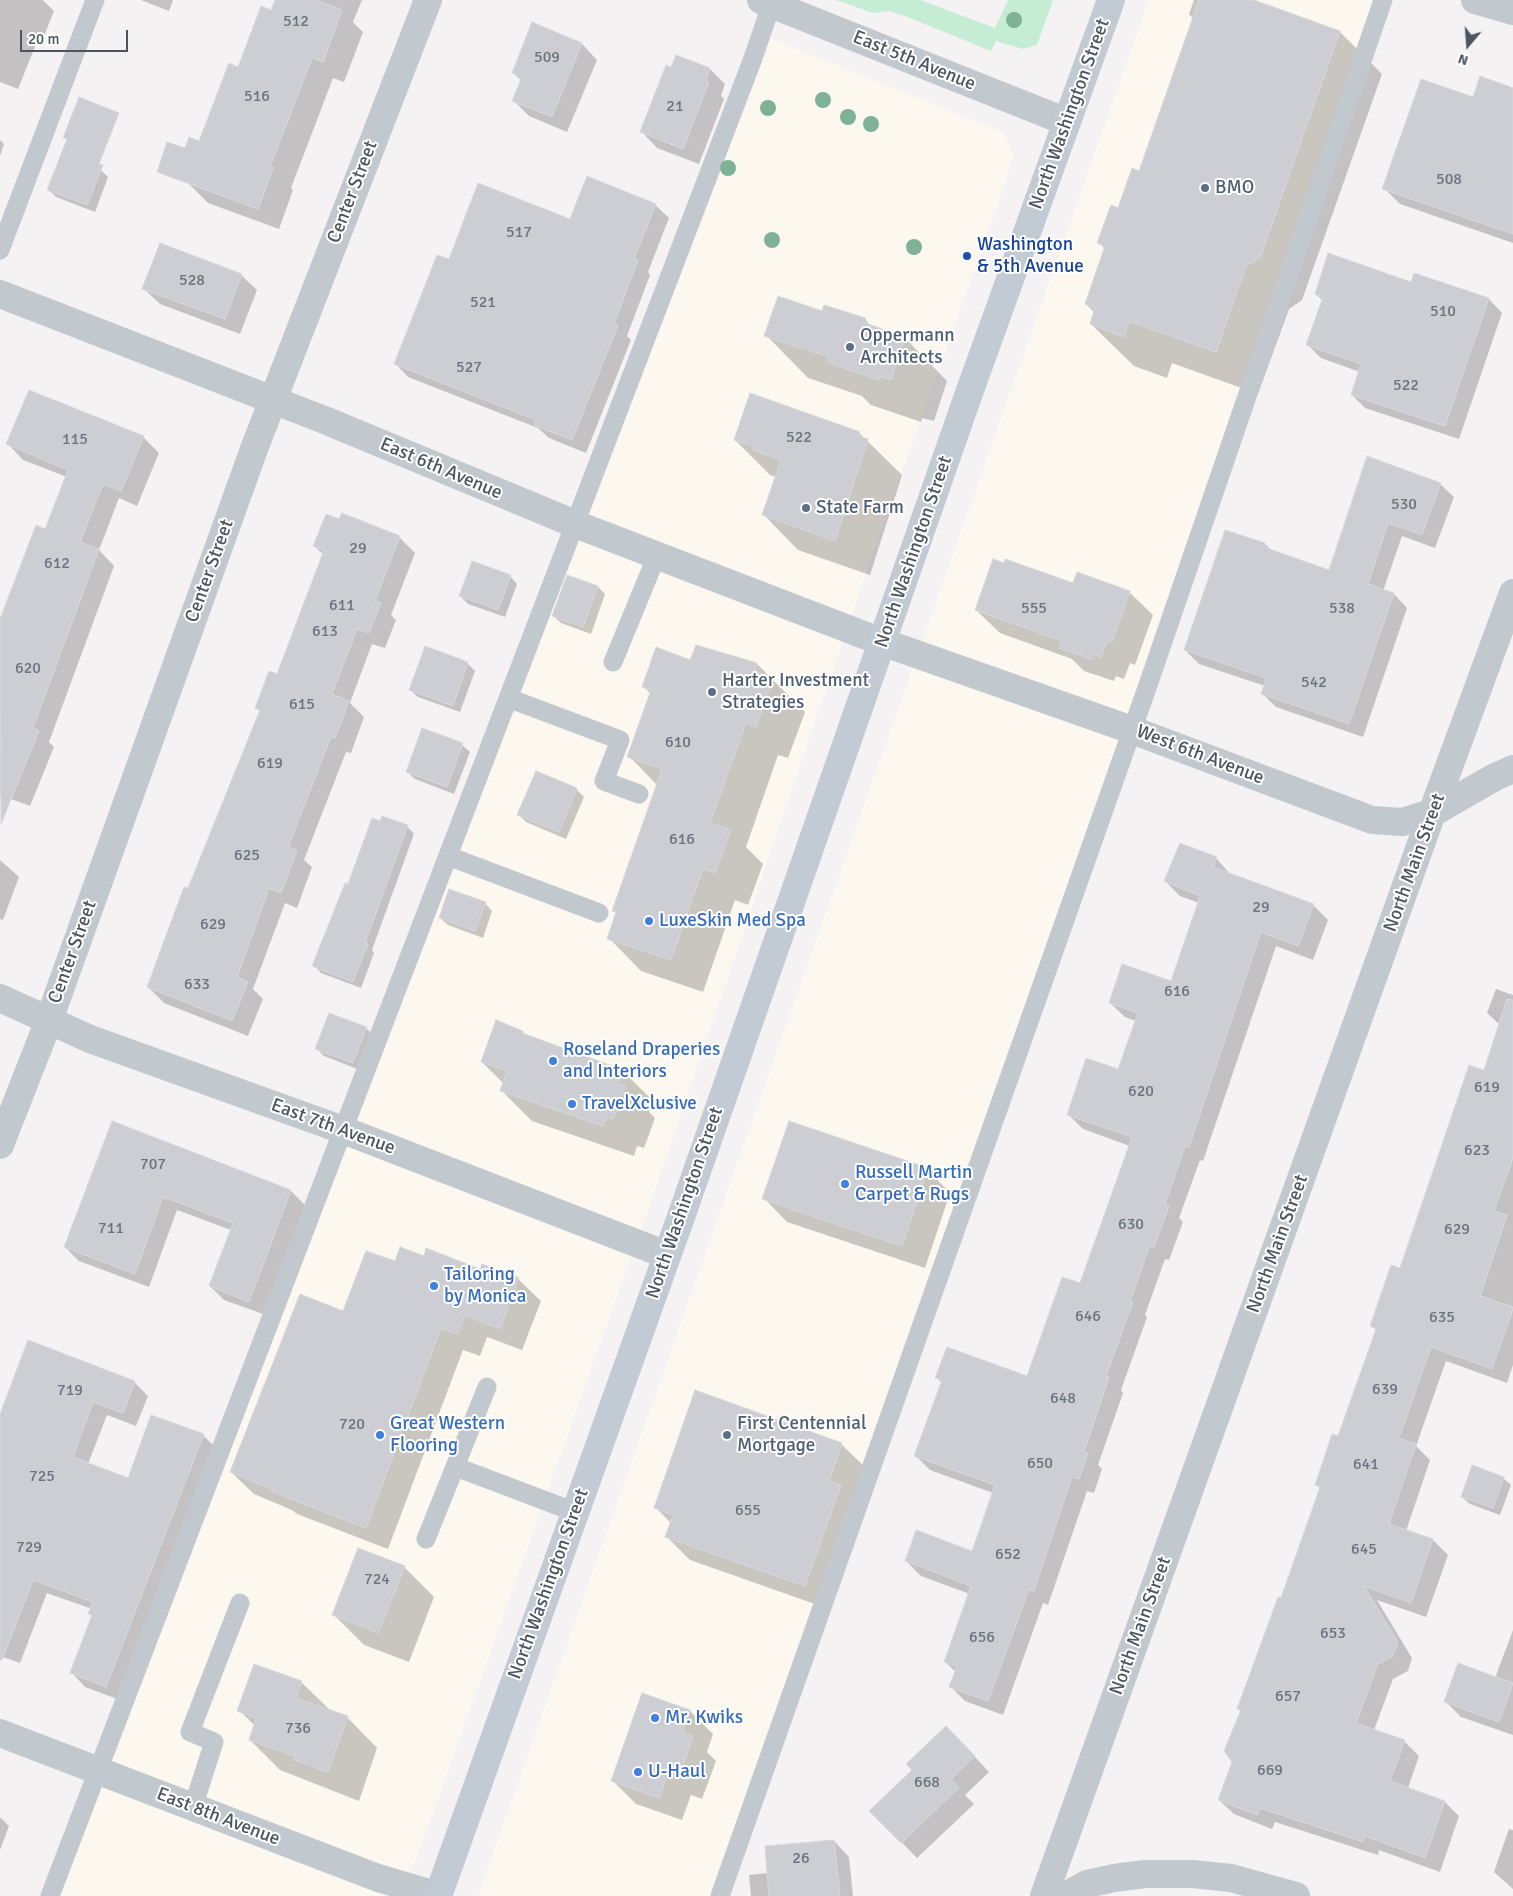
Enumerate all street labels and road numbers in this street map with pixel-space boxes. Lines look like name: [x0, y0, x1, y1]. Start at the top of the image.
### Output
street label: North Washington Street: [1025, 16, 1115, 212]
street label: East 5th Avenue: [849, 26, 979, 96]
street label: Center Street: [323, 138, 383, 246]
street label: East 6th Avenue: [377, 433, 505, 505]
street label: North Washington Street: [870, 453, 958, 651]
street label: Center Street: [181, 516, 239, 626]
street label: West 6th Avenue: [1133, 720, 1267, 790]
street label: North Main Street: [1379, 791, 1451, 935]
street label: Center Street: [44, 897, 102, 1007]
street label: East 7th Avenue: [268, 1094, 398, 1160]
street label: North Washington Street: [641, 1104, 729, 1302]
street label: North Main Street: [1242, 1172, 1314, 1316]
street label: North Washington Street: [504, 1486, 594, 1682]
street label: North Main Street: [1105, 1554, 1177, 1698]
street label: East 8th Avenue: [153, 1783, 283, 1851]

